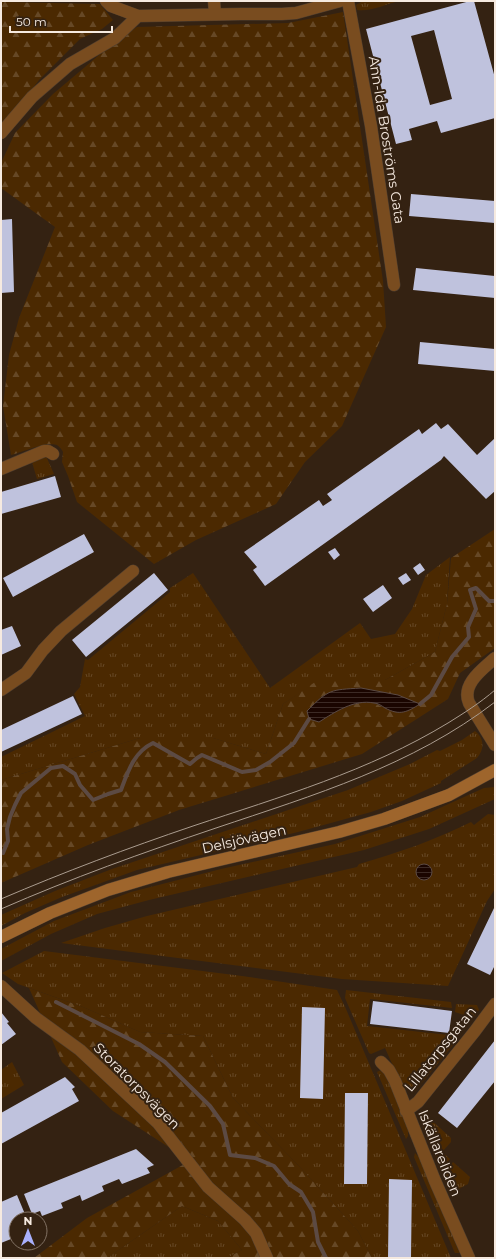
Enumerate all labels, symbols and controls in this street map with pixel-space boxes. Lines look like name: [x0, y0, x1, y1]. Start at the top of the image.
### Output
scale bar: [10, 8, 112, 34]
text: 50 m: [16, 14, 47, 29]
street label: Ann-Ida Broströms Gata: [365, 55, 409, 225]
street label: Delsjövägen: [200, 821, 288, 857]
street label: Lillatorpsgatan: [400, 1003, 480, 1095]
street label: Storatorpsvägen: [90, 1039, 184, 1133]
street label: Iskällareliden: [414, 1107, 466, 1199]
north arrow: [8, 1211, 48, 1251]
text: N: [24, 1214, 32, 1228]

